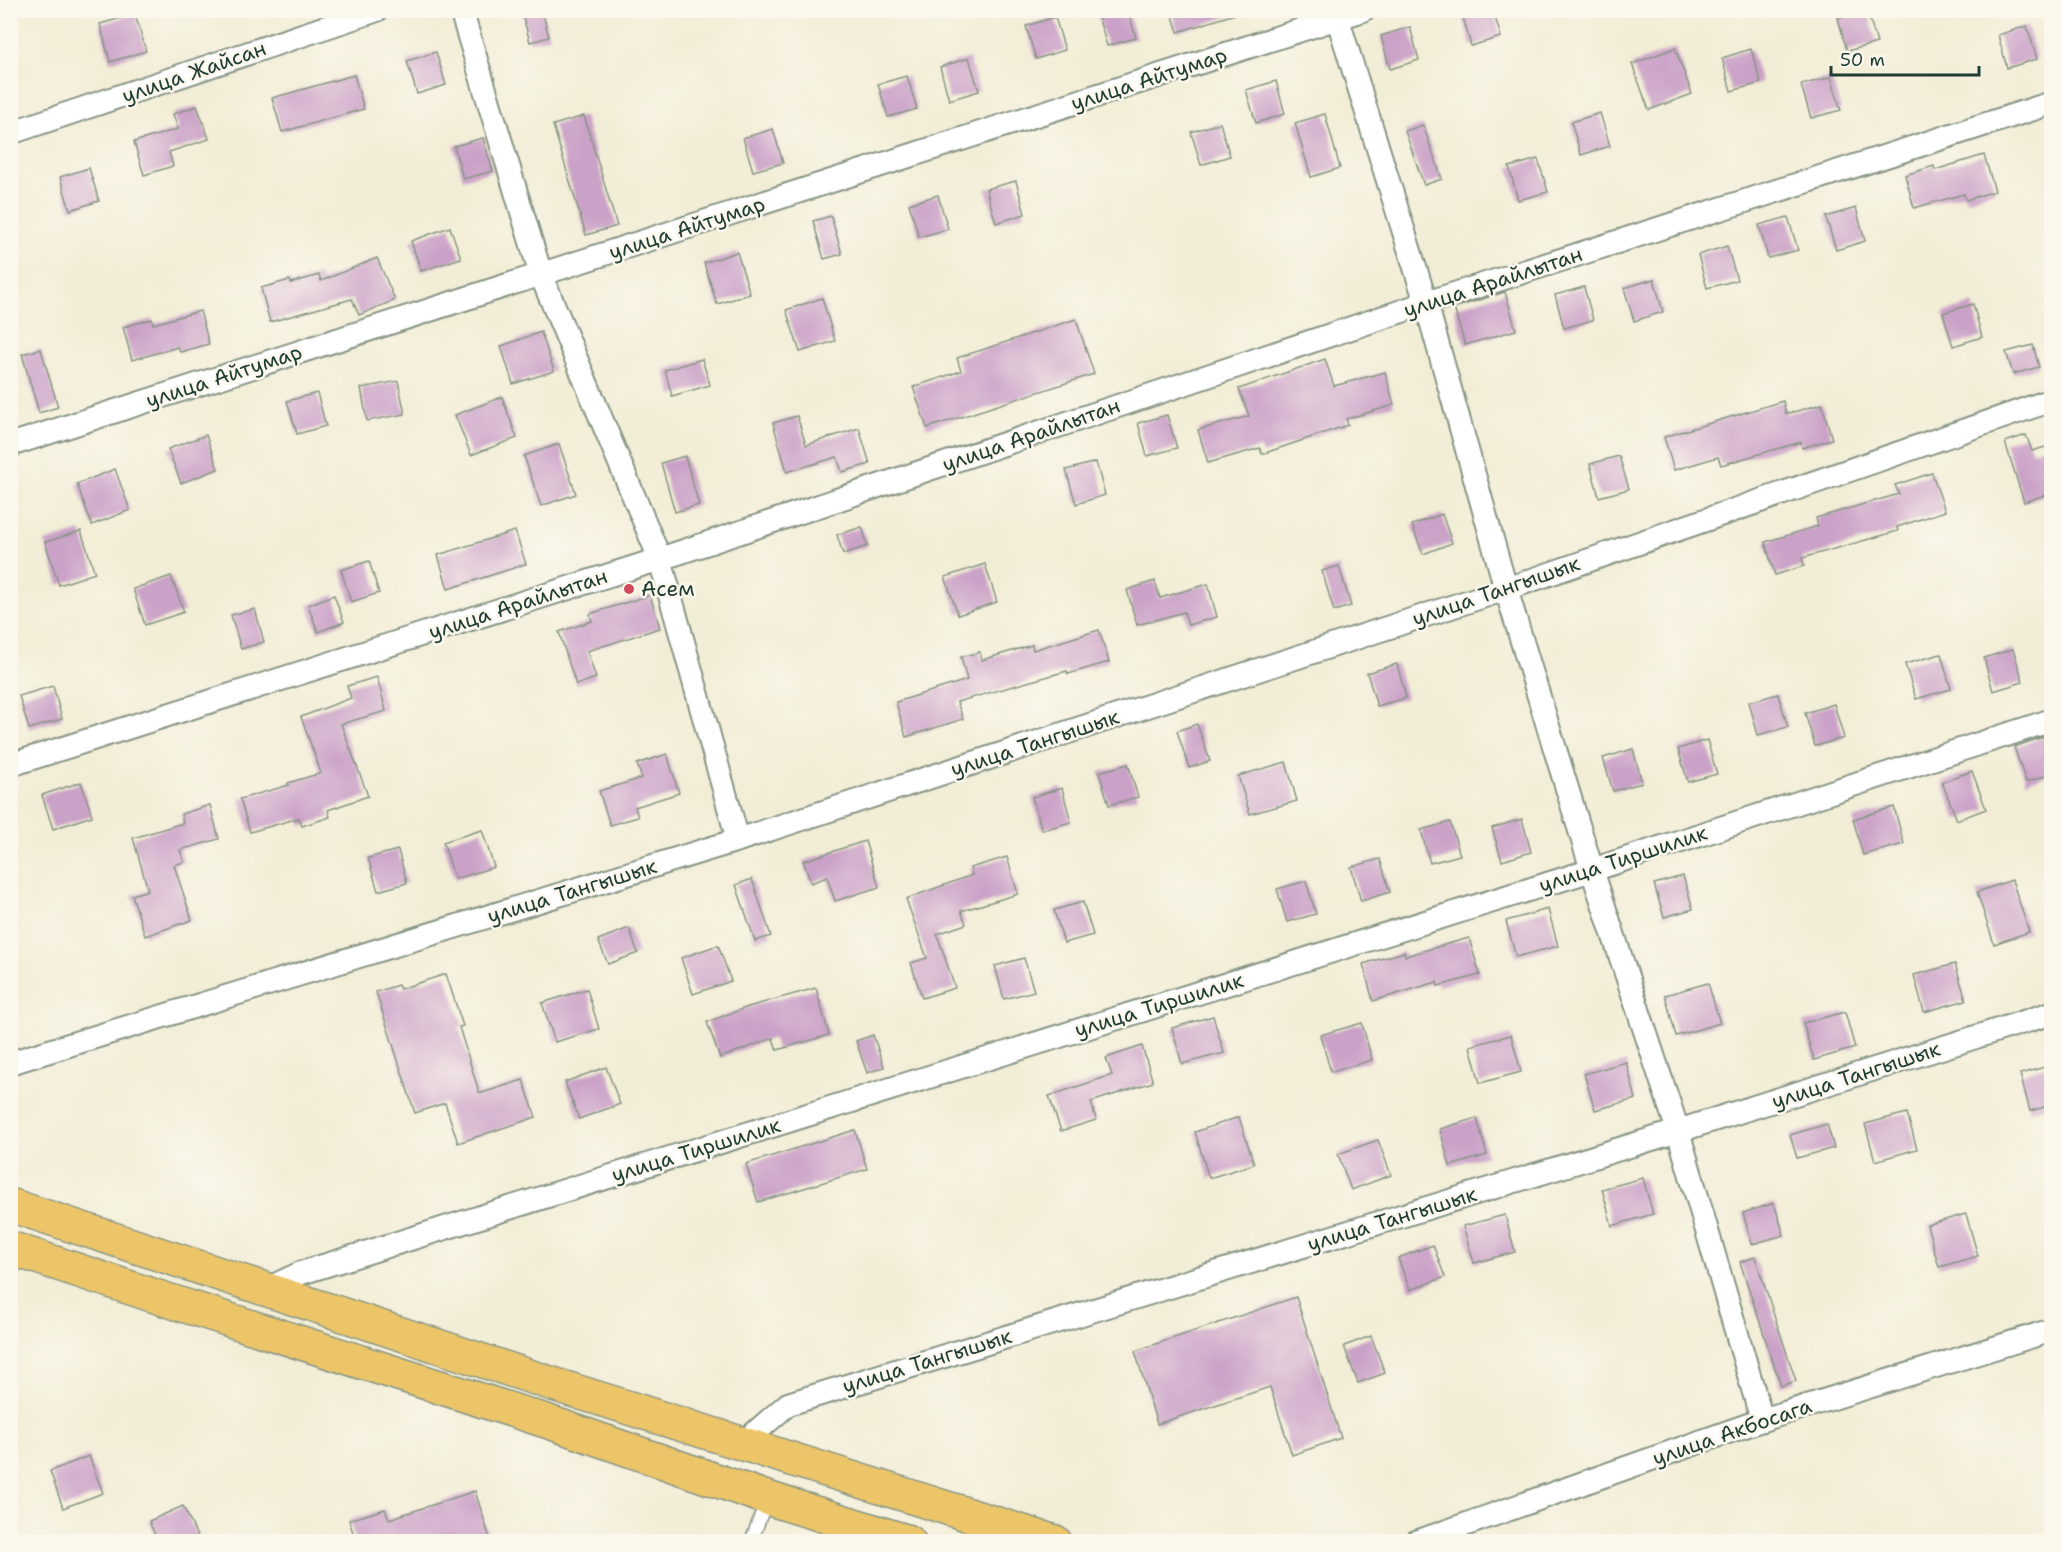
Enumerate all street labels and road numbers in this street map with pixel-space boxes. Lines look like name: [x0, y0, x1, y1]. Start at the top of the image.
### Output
street label: улица Жайсан: [118, 34, 270, 110]
street label: улица Айтумар: [1067, 41, 1231, 117]
street label: улица Айтумар: [605, 190, 769, 266]
street label: улица Арайлытан: [1400, 240, 1586, 324]
street label: улица Айтумар: [142, 338, 306, 414]
street label: улица Арайлытан: [938, 391, 1124, 479]
street label: улица Тангышык: [1408, 549, 1584, 633]
street label: улица Арайлытан: [425, 562, 611, 646]
street label: улица Тангышык: [947, 703, 1123, 783]
street label: улица Тиршилик: [1535, 819, 1711, 899]
street label: улица Тангышык: [484, 852, 660, 930]
street label: улица Тиршилик: [1071, 966, 1247, 1044]
street label: улица Тангышык: [1768, 1035, 1944, 1115]
street label: улица Тиршилик: [608, 1111, 784, 1189]
street label: улица Тангышык: [1304, 1180, 1480, 1258]
street label: улица Тангышык: [839, 1322, 1015, 1400]
street label: улица Акбосага: [1649, 1392, 1815, 1472]

